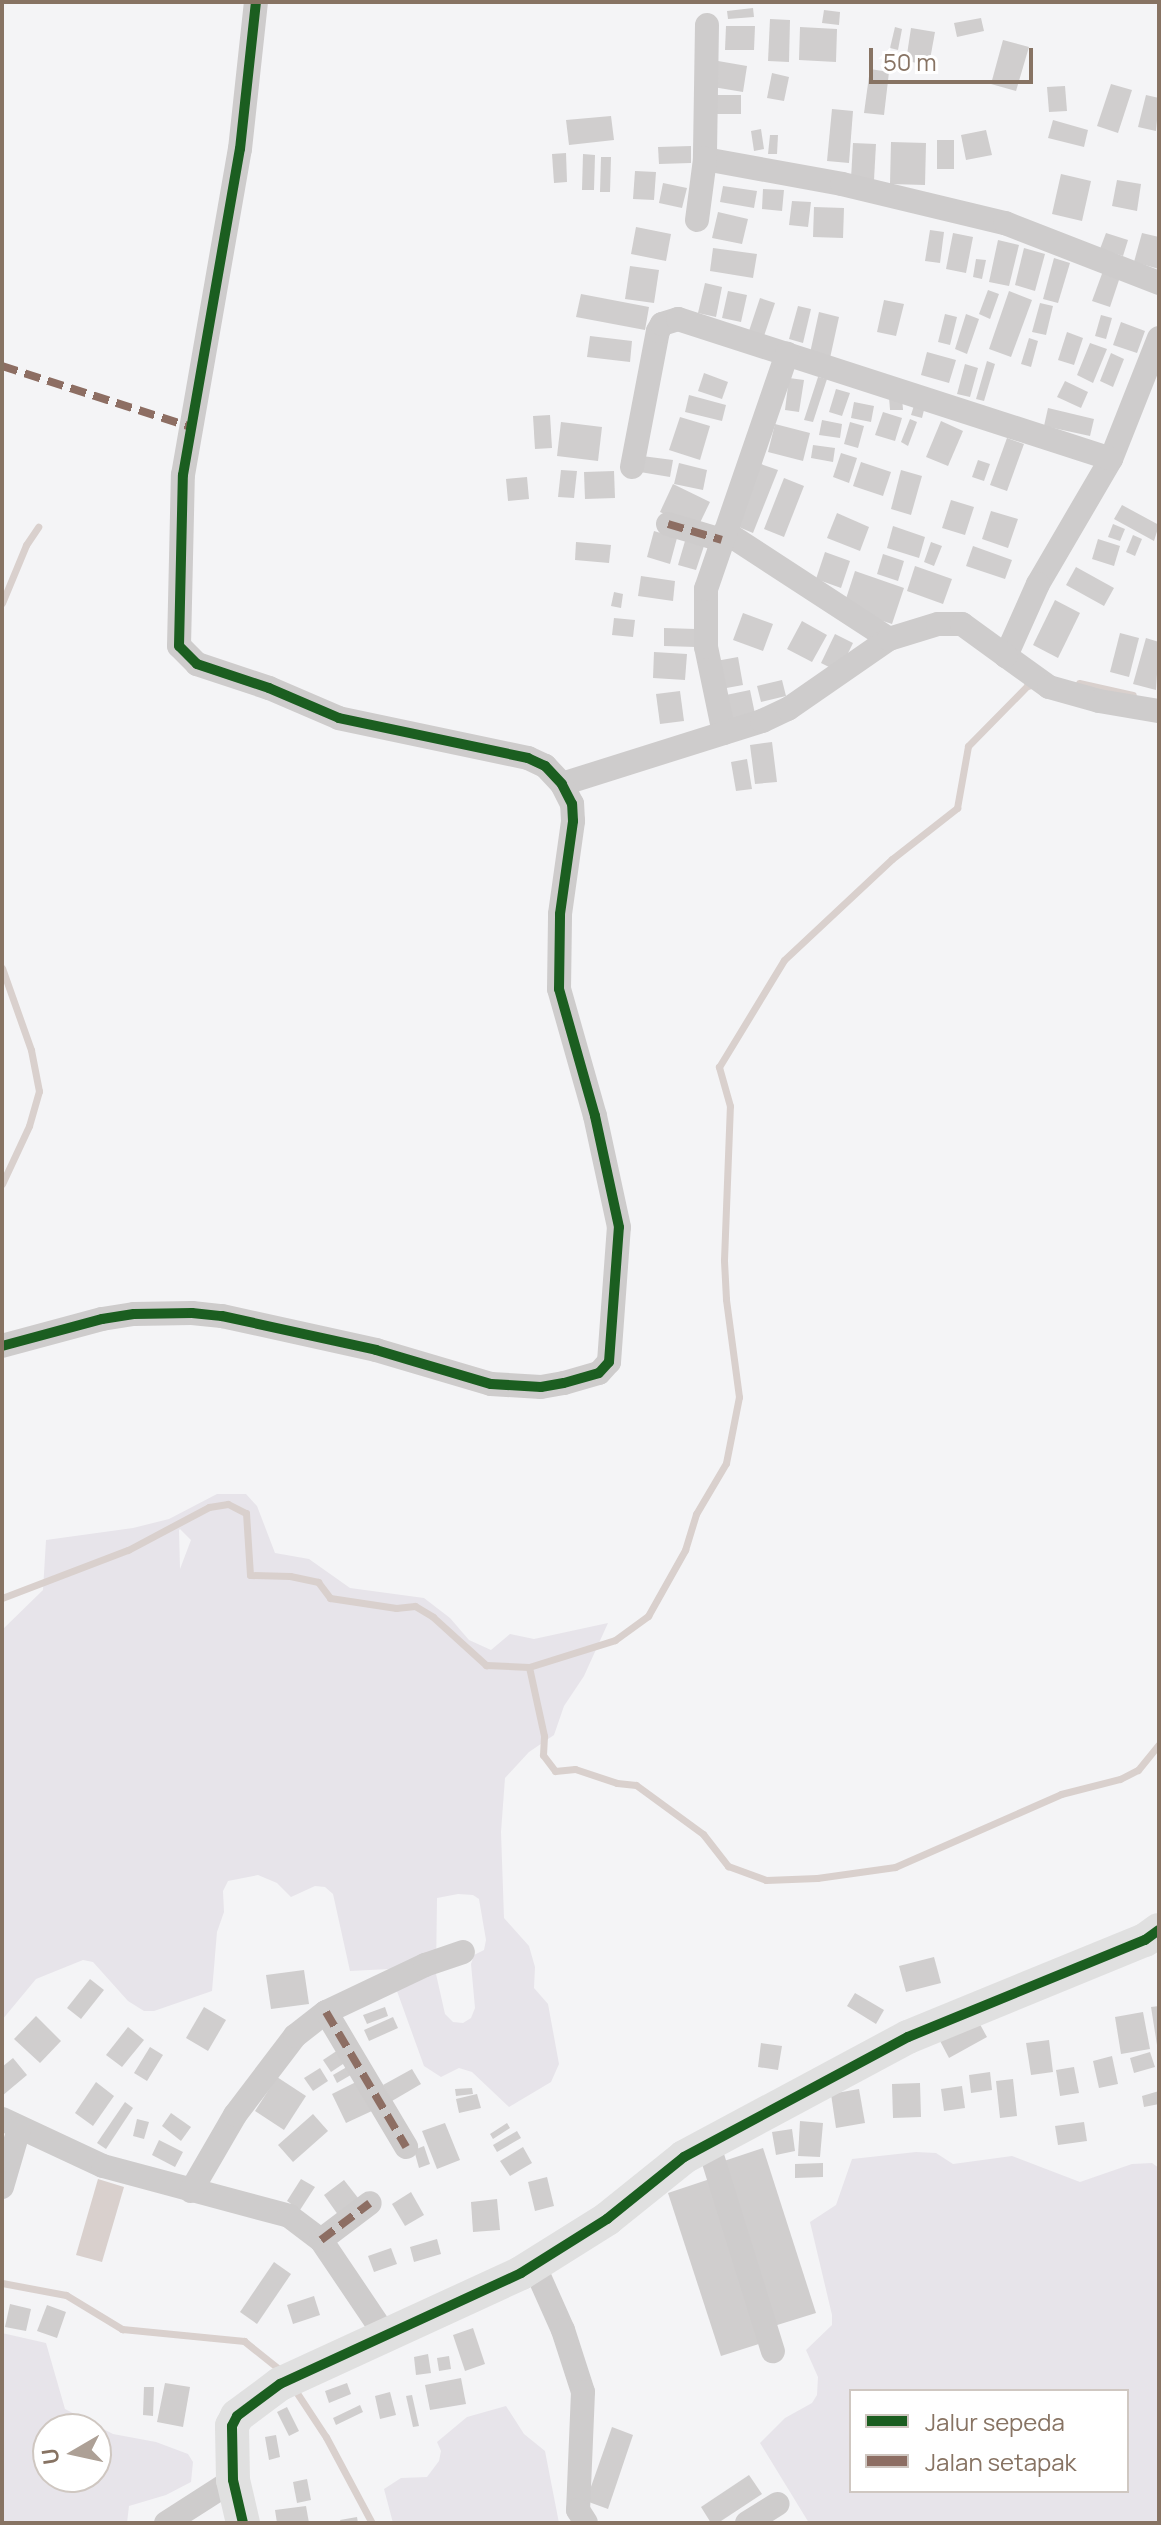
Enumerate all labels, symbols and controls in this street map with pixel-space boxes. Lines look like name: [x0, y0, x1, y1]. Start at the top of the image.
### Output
scale bar: [873, 32, 1037, 82]
text: 50 m: [883, 45, 937, 78]
legend: [849, 2389, 1129, 2493]
text: Jalur sepeda: [925, 2405, 1065, 2438]
north arrow: [32, 2413, 112, 2493]
text: Jalan setapak: [925, 2445, 1076, 2478]
text: U: [34, 2446, 66, 2467]

